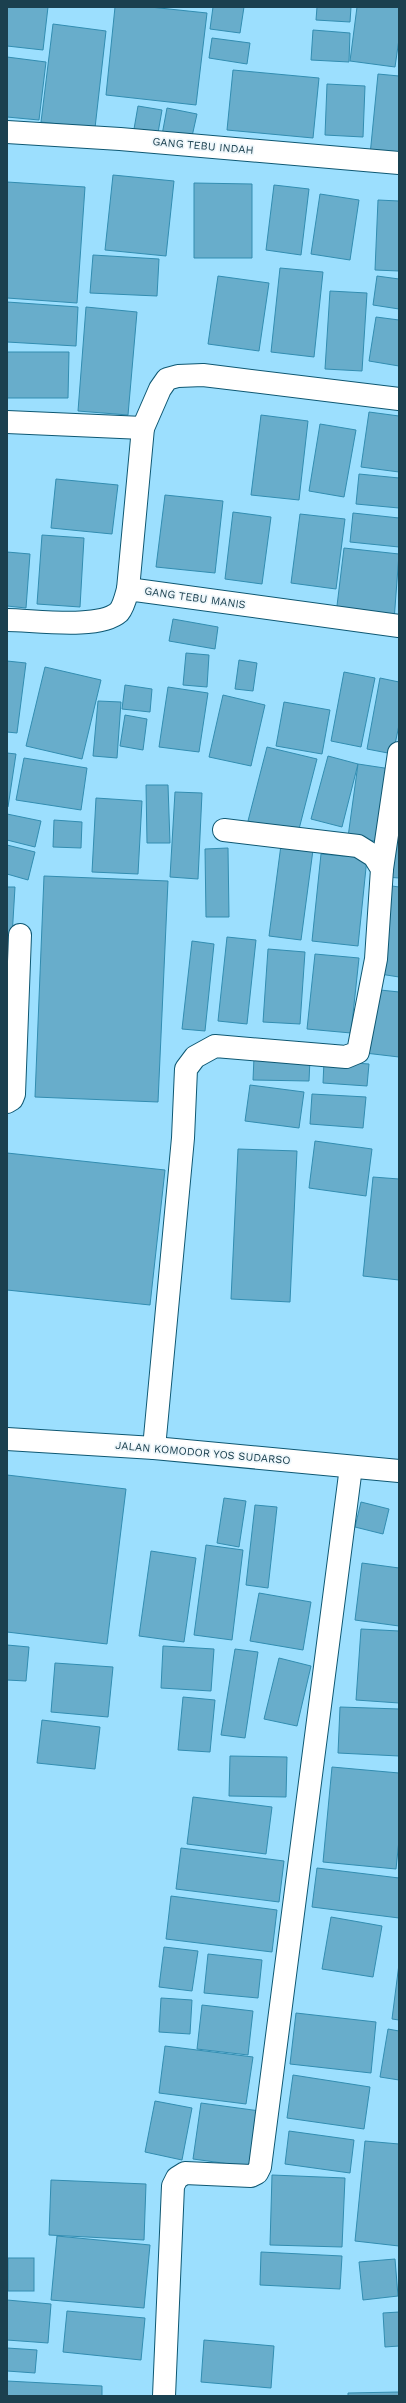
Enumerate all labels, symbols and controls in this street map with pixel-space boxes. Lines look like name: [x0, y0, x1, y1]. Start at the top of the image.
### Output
street label: GANG TEBU INDAH: [152, 135, 254, 157]
street label: GANG TEBU MANIS: [144, 584, 246, 612]
street label: JALAN KOMODOR YOS SUDARSO: [115, 1439, 291, 1467]

